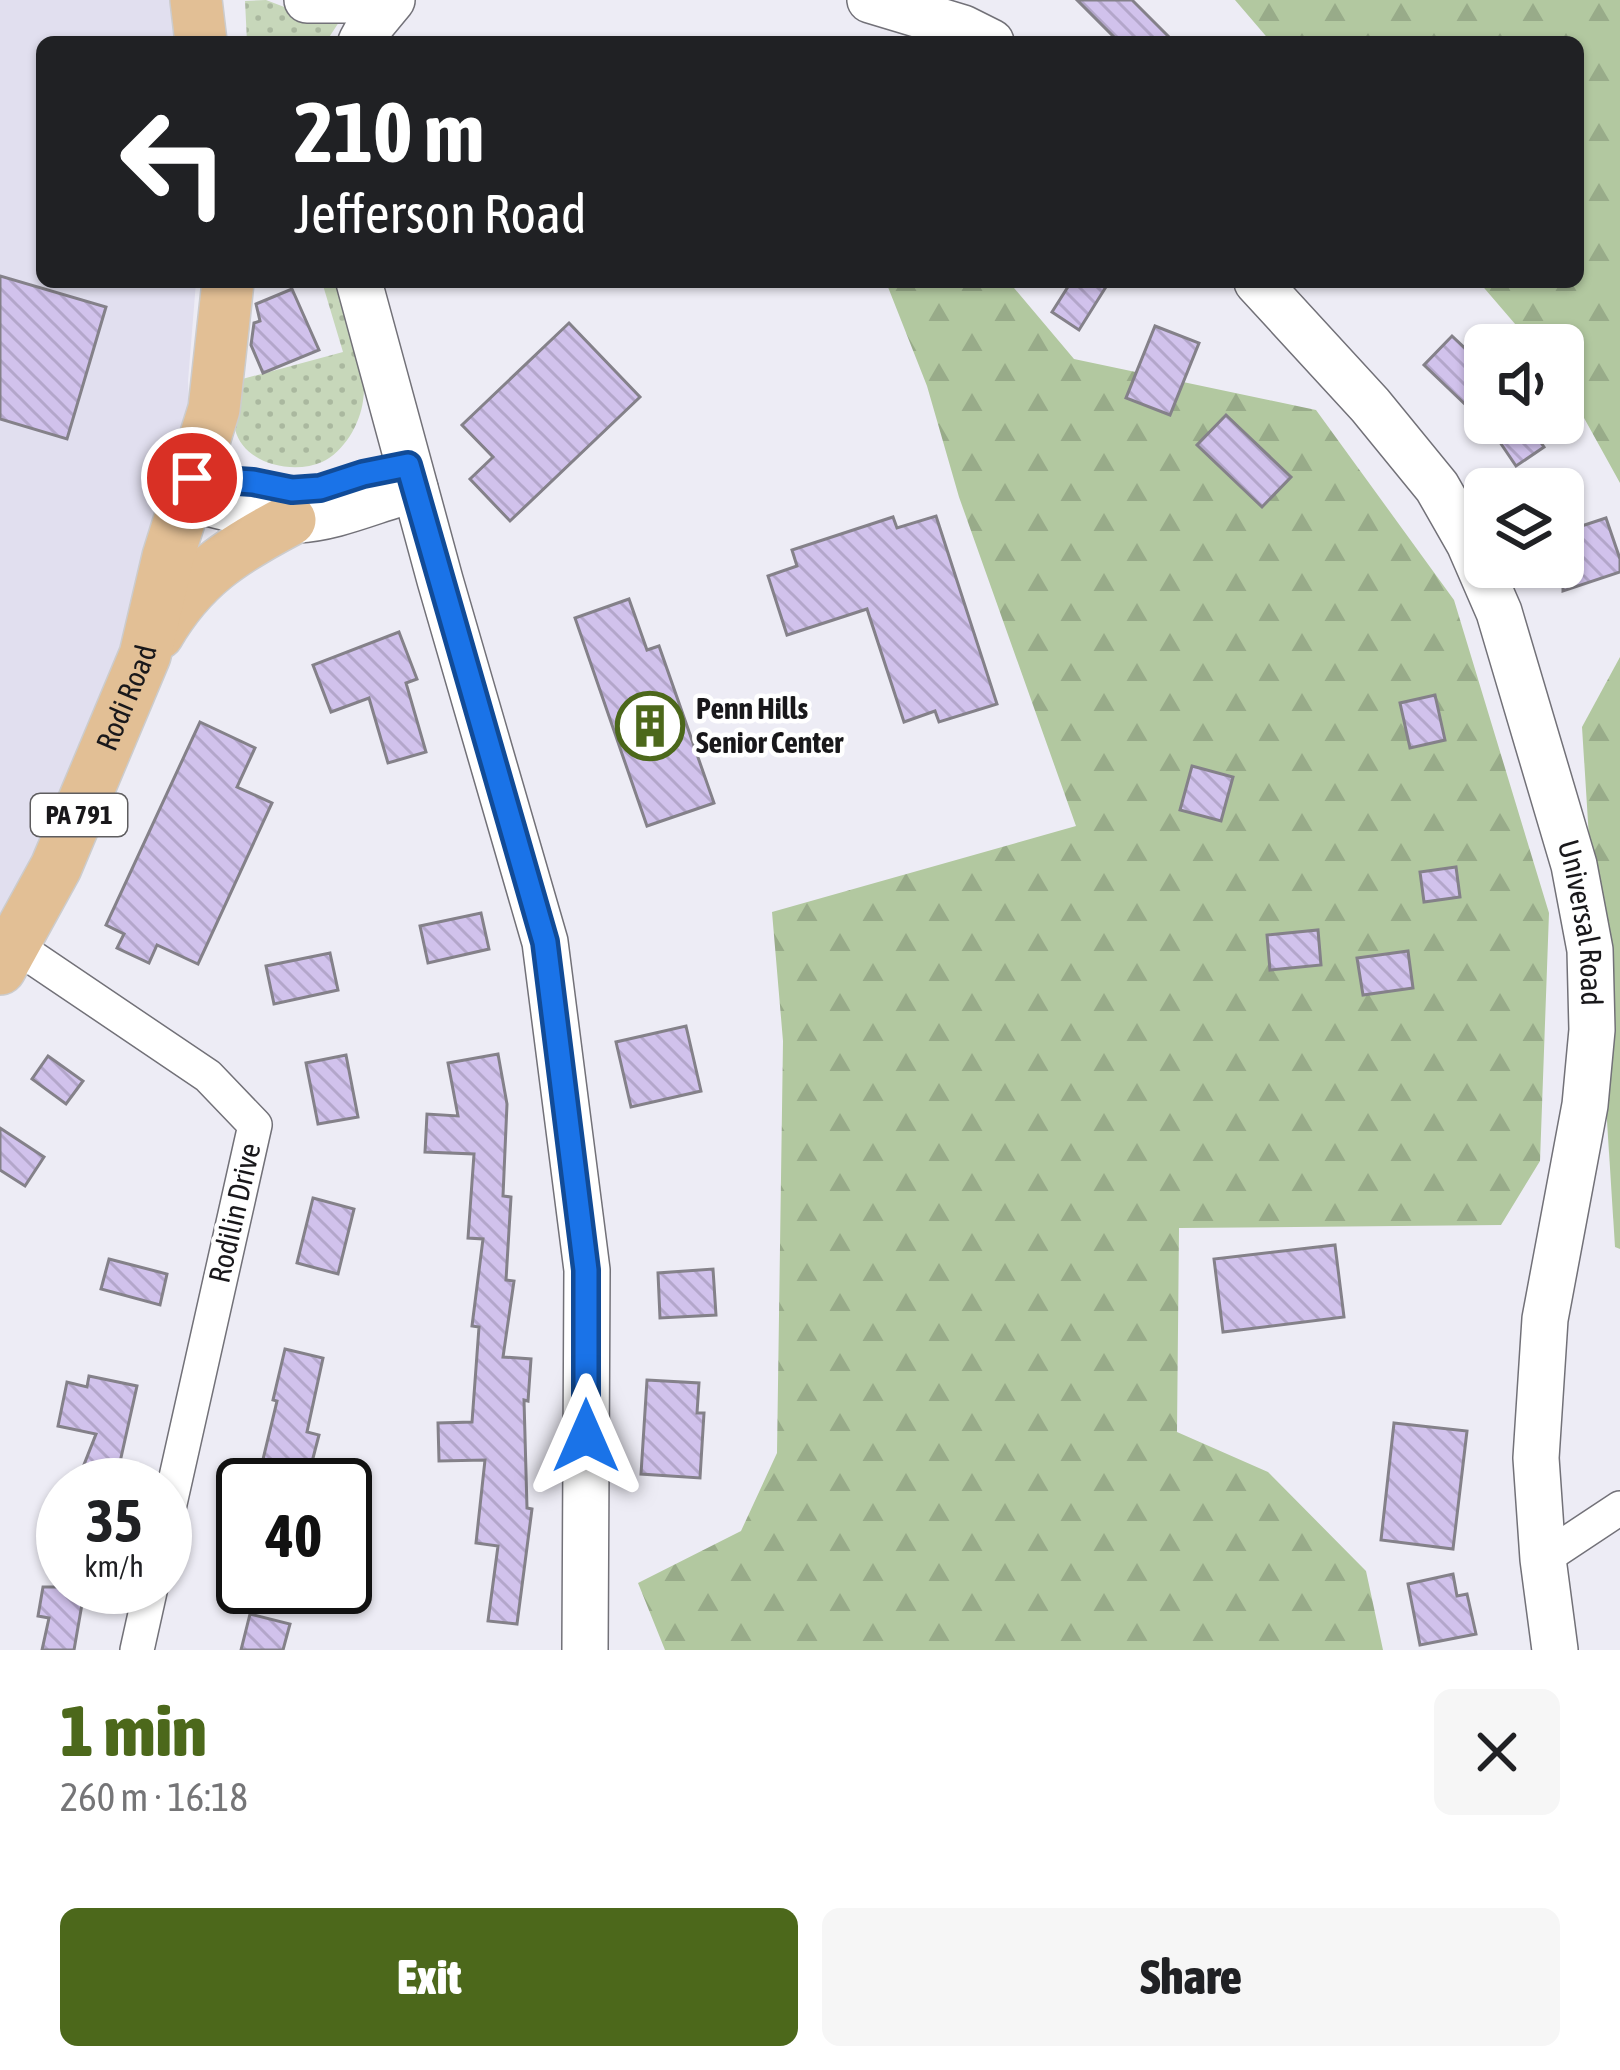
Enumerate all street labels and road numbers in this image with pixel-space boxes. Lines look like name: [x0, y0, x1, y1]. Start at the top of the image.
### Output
street label: Rodi Road: [89, 642, 163, 755]
road number: PA 791: [31, 794, 127, 836]
street label: Universal Road: [1551, 836, 1609, 1006]
street label: Rodilin Drive: [201, 1140, 267, 1286]

